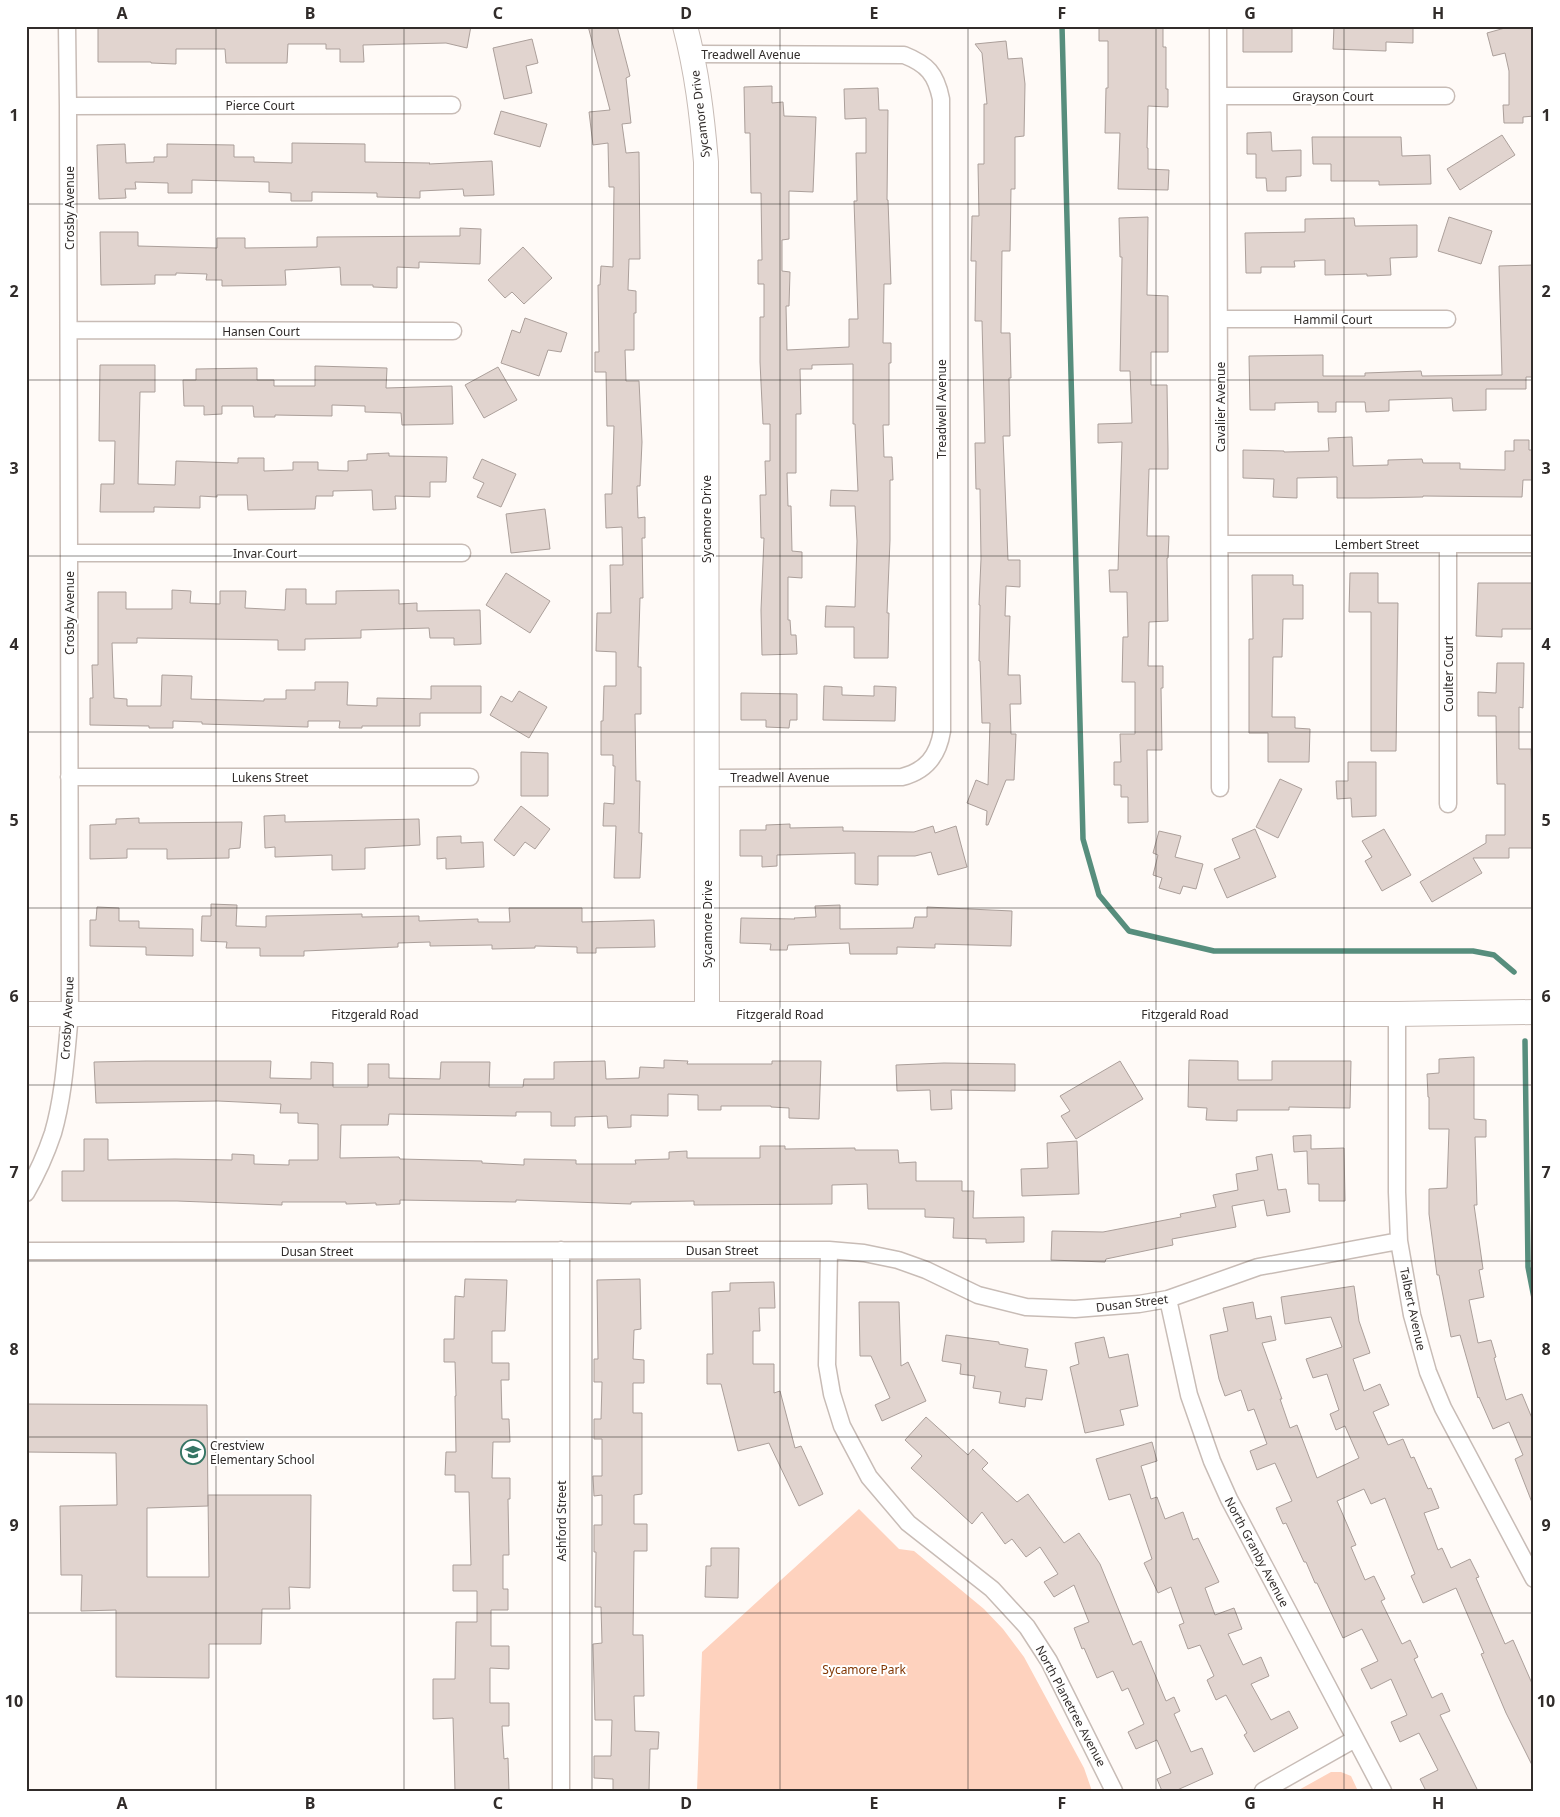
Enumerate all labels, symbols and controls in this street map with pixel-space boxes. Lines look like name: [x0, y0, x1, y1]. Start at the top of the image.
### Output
text: A: [116, 2, 128, 24]
text: B: [305, 2, 315, 24]
text: C: [493, 2, 503, 24]
text: D: [680, 2, 692, 24]
text: E: [870, 2, 879, 24]
text: F: [1058, 2, 1066, 24]
text: G: [1244, 2, 1256, 24]
text: H: [1432, 2, 1444, 24]
street label: Treadwell Avenue: [701, 46, 801, 63]
street label: Sycamore Drive: [686, 69, 714, 159]
street label: Grayson Court: [1292, 88, 1374, 105]
street label: Pierce Court: [225, 97, 295, 114]
text: 1: [9, 104, 19, 126]
text: 1: [1541, 104, 1551, 126]
street label: Crosby Avenue: [61, 166, 78, 250]
text: 2: [9, 280, 19, 302]
text: 2: [1541, 280, 1551, 302]
street label: Hammil Court: [1294, 311, 1373, 328]
street label: Hansen Court: [222, 323, 300, 340]
street label: Treadwell Avenue: [933, 359, 950, 459]
street label: Cavalier Avenue: [1212, 362, 1229, 452]
text: 3: [9, 457, 19, 479]
text: 3: [1541, 457, 1551, 479]
street label: Sycamore Drive: [698, 475, 715, 563]
street label: Lembert Street: [1335, 536, 1420, 553]
street label: Invar Court: [233, 545, 298, 562]
street label: Crosby Avenue: [61, 571, 78, 655]
text: 4: [9, 633, 19, 655]
text: 4: [1541, 633, 1551, 655]
street label: Coulter Court: [1440, 635, 1457, 712]
street label: Lukens Street: [232, 769, 309, 786]
street label: Treadwell Avenue: [730, 769, 830, 786]
text: 5: [9, 809, 19, 831]
text: 5: [1541, 809, 1551, 831]
street label: Sycamore Drive: [699, 880, 716, 968]
street label: Crosby Avenue: [56, 975, 78, 1060]
text: 6: [9, 985, 19, 1007]
text: 6: [1541, 985, 1551, 1007]
street label: Fitzgerald Road: [331, 1006, 419, 1023]
street label: Fitzgerald Road: [736, 1006, 824, 1023]
street label: Fitzgerald Road: [1141, 1006, 1229, 1023]
text: 7: [9, 1161, 19, 1183]
text: 7: [1541, 1161, 1551, 1183]
street label: Dusan Street: [686, 1242, 759, 1259]
street label: Dusan Street: [281, 1243, 354, 1260]
street label: Talbert Avenue: [1396, 1266, 1430, 1352]
street label: Dusan Street: [1095, 1290, 1170, 1316]
text: 8: [9, 1338, 19, 1360]
text: 8: [1541, 1338, 1551, 1360]
place label: Crestview Elementary School: [210, 1437, 315, 1468]
school or university icon: Crestview Elementary School: [180, 1439, 206, 1465]
street label: Ashford Street: [553, 1480, 570, 1561]
street label: North Granby Avenue: [1221, 1494, 1293, 1610]
text: 9: [9, 1514, 19, 1536]
text: 9: [1541, 1514, 1551, 1536]
street label: North Planetree Avenue: [1032, 1642, 1110, 1770]
park label: Sycamore Park: [822, 1661, 906, 1678]
text: 10: [5, 1690, 23, 1712]
text: 10: [1537, 1690, 1555, 1712]
text: A: [116, 1792, 128, 1814]
text: B: [305, 1792, 315, 1814]
text: C: [493, 1792, 503, 1814]
text: D: [680, 1792, 692, 1814]
text: E: [870, 1792, 879, 1814]
text: F: [1058, 1792, 1066, 1814]
text: G: [1244, 1792, 1256, 1814]
text: H: [1432, 1792, 1444, 1814]

